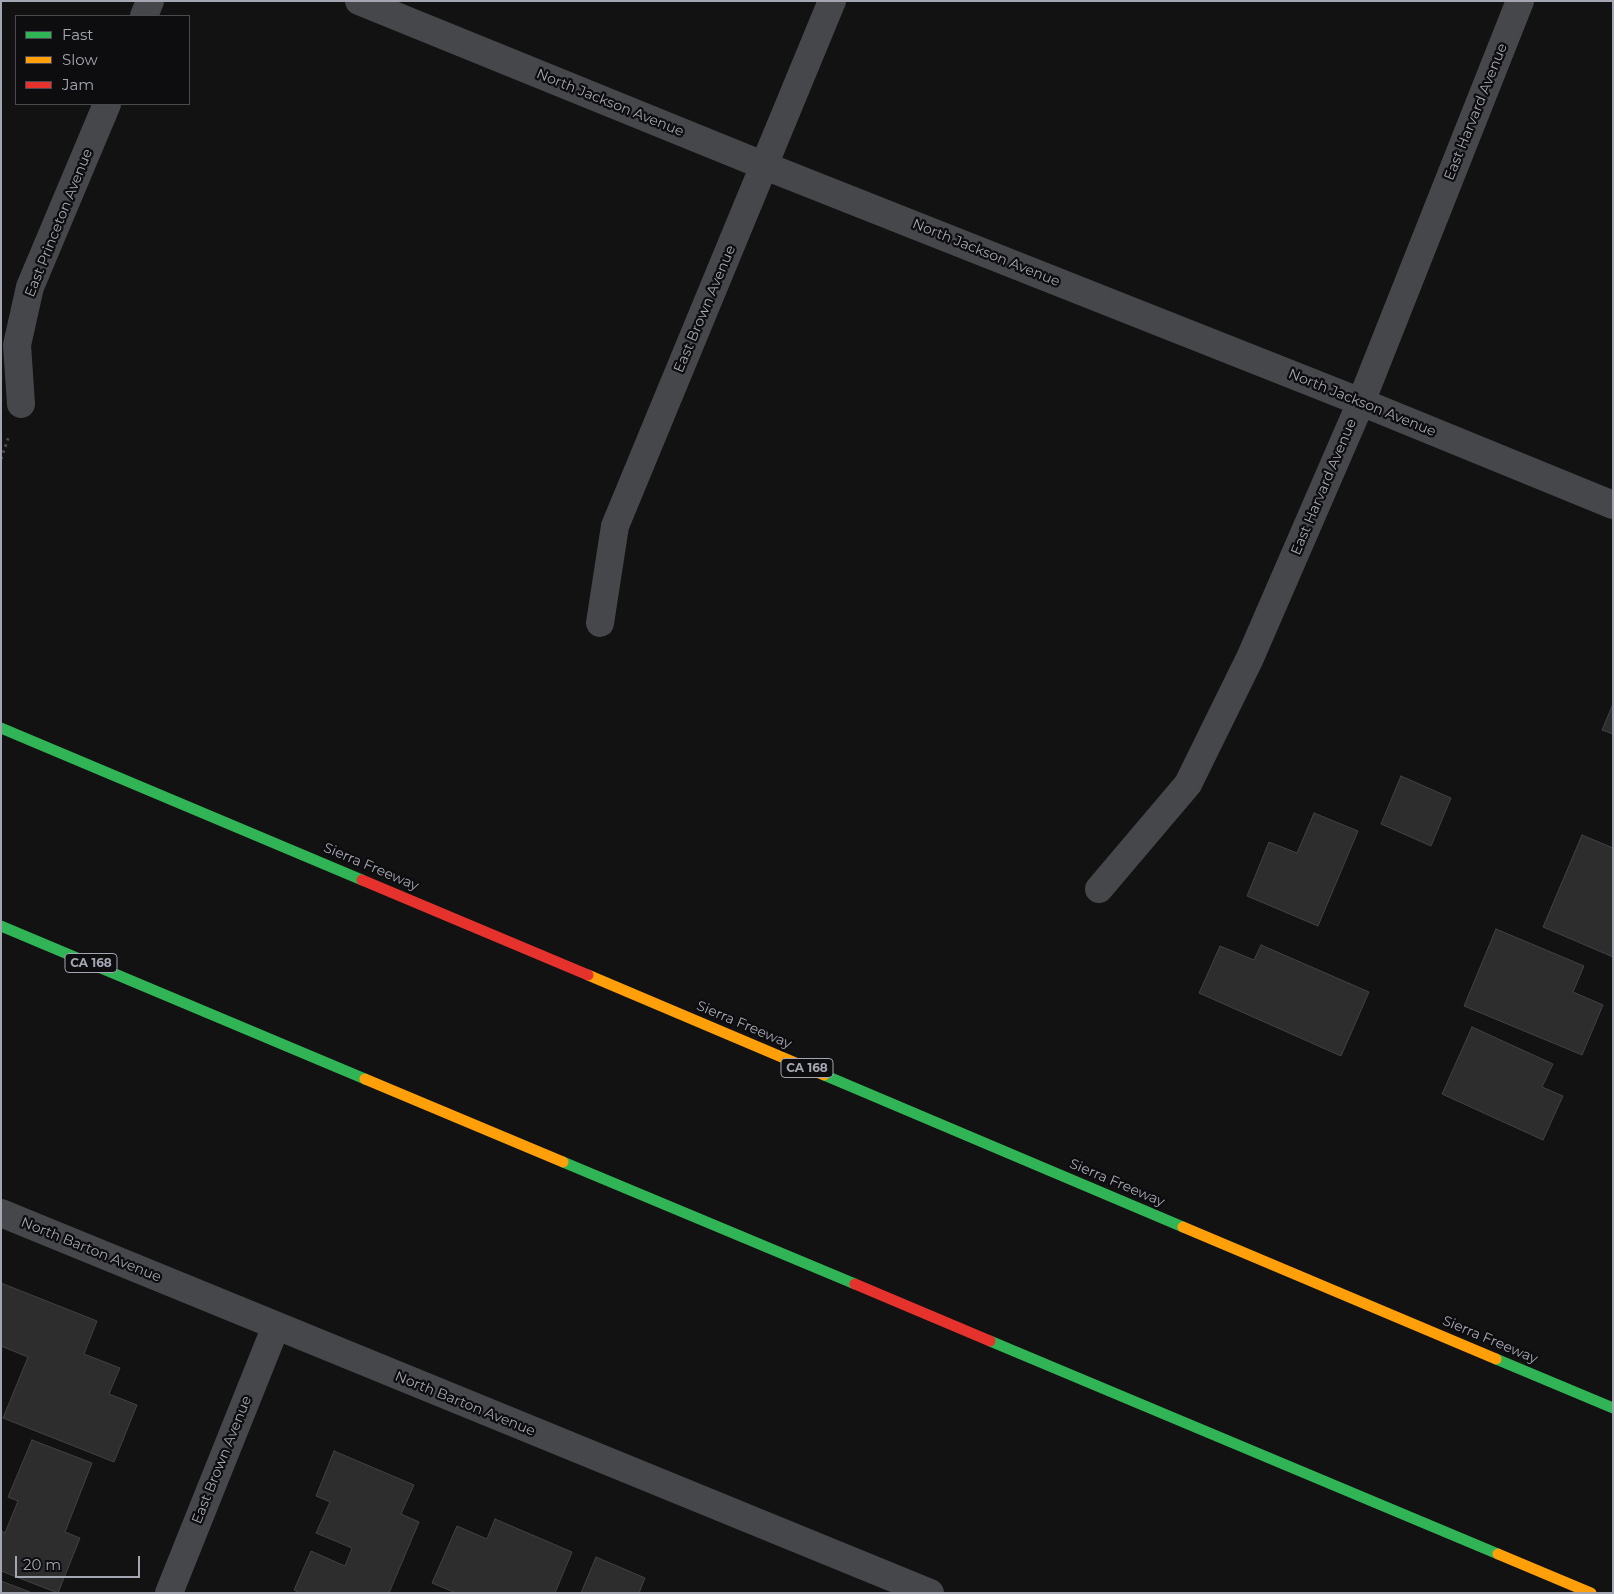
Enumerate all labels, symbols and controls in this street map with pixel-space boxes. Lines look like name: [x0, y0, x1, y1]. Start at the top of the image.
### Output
legend: [15, 15, 190, 105]
text: Fast: [62, 25, 93, 44]
street label: East Harvard Avenue: [1441, 41, 1511, 183]
text: Slow: [62, 50, 98, 69]
street label: North Jackson Avenue: [534, 66, 686, 140]
text: Jam: [62, 75, 94, 94]
street label: East Princeton Avenue: [22, 146, 96, 300]
street label: North Jackson Avenue: [910, 216, 1062, 290]
street label: East Brown Avenue: [671, 243, 739, 375]
street label: North Jackson Avenue: [1286, 366, 1438, 440]
street label: East Harvard Avenue: [1288, 416, 1360, 558]
street label: Sierra Freeway: [321, 839, 421, 895]
road number: CA 168: [65, 954, 117, 972]
street label: Sierra Freeway: [694, 997, 794, 1053]
road number: CA 168: [781, 1058, 833, 1078]
street label: Sierra Freeway: [1067, 1155, 1167, 1211]
street label: North Barton Avenue: [18, 1214, 164, 1286]
street label: Sierra Freeway: [1440, 1312, 1540, 1368]
street label: North Barton Avenue: [392, 1368, 538, 1440]
street label: East Brown Avenue: [189, 1394, 255, 1526]
scale bar: [18, 1546, 142, 1578]
text: 20 m: [23, 1555, 61, 1574]

